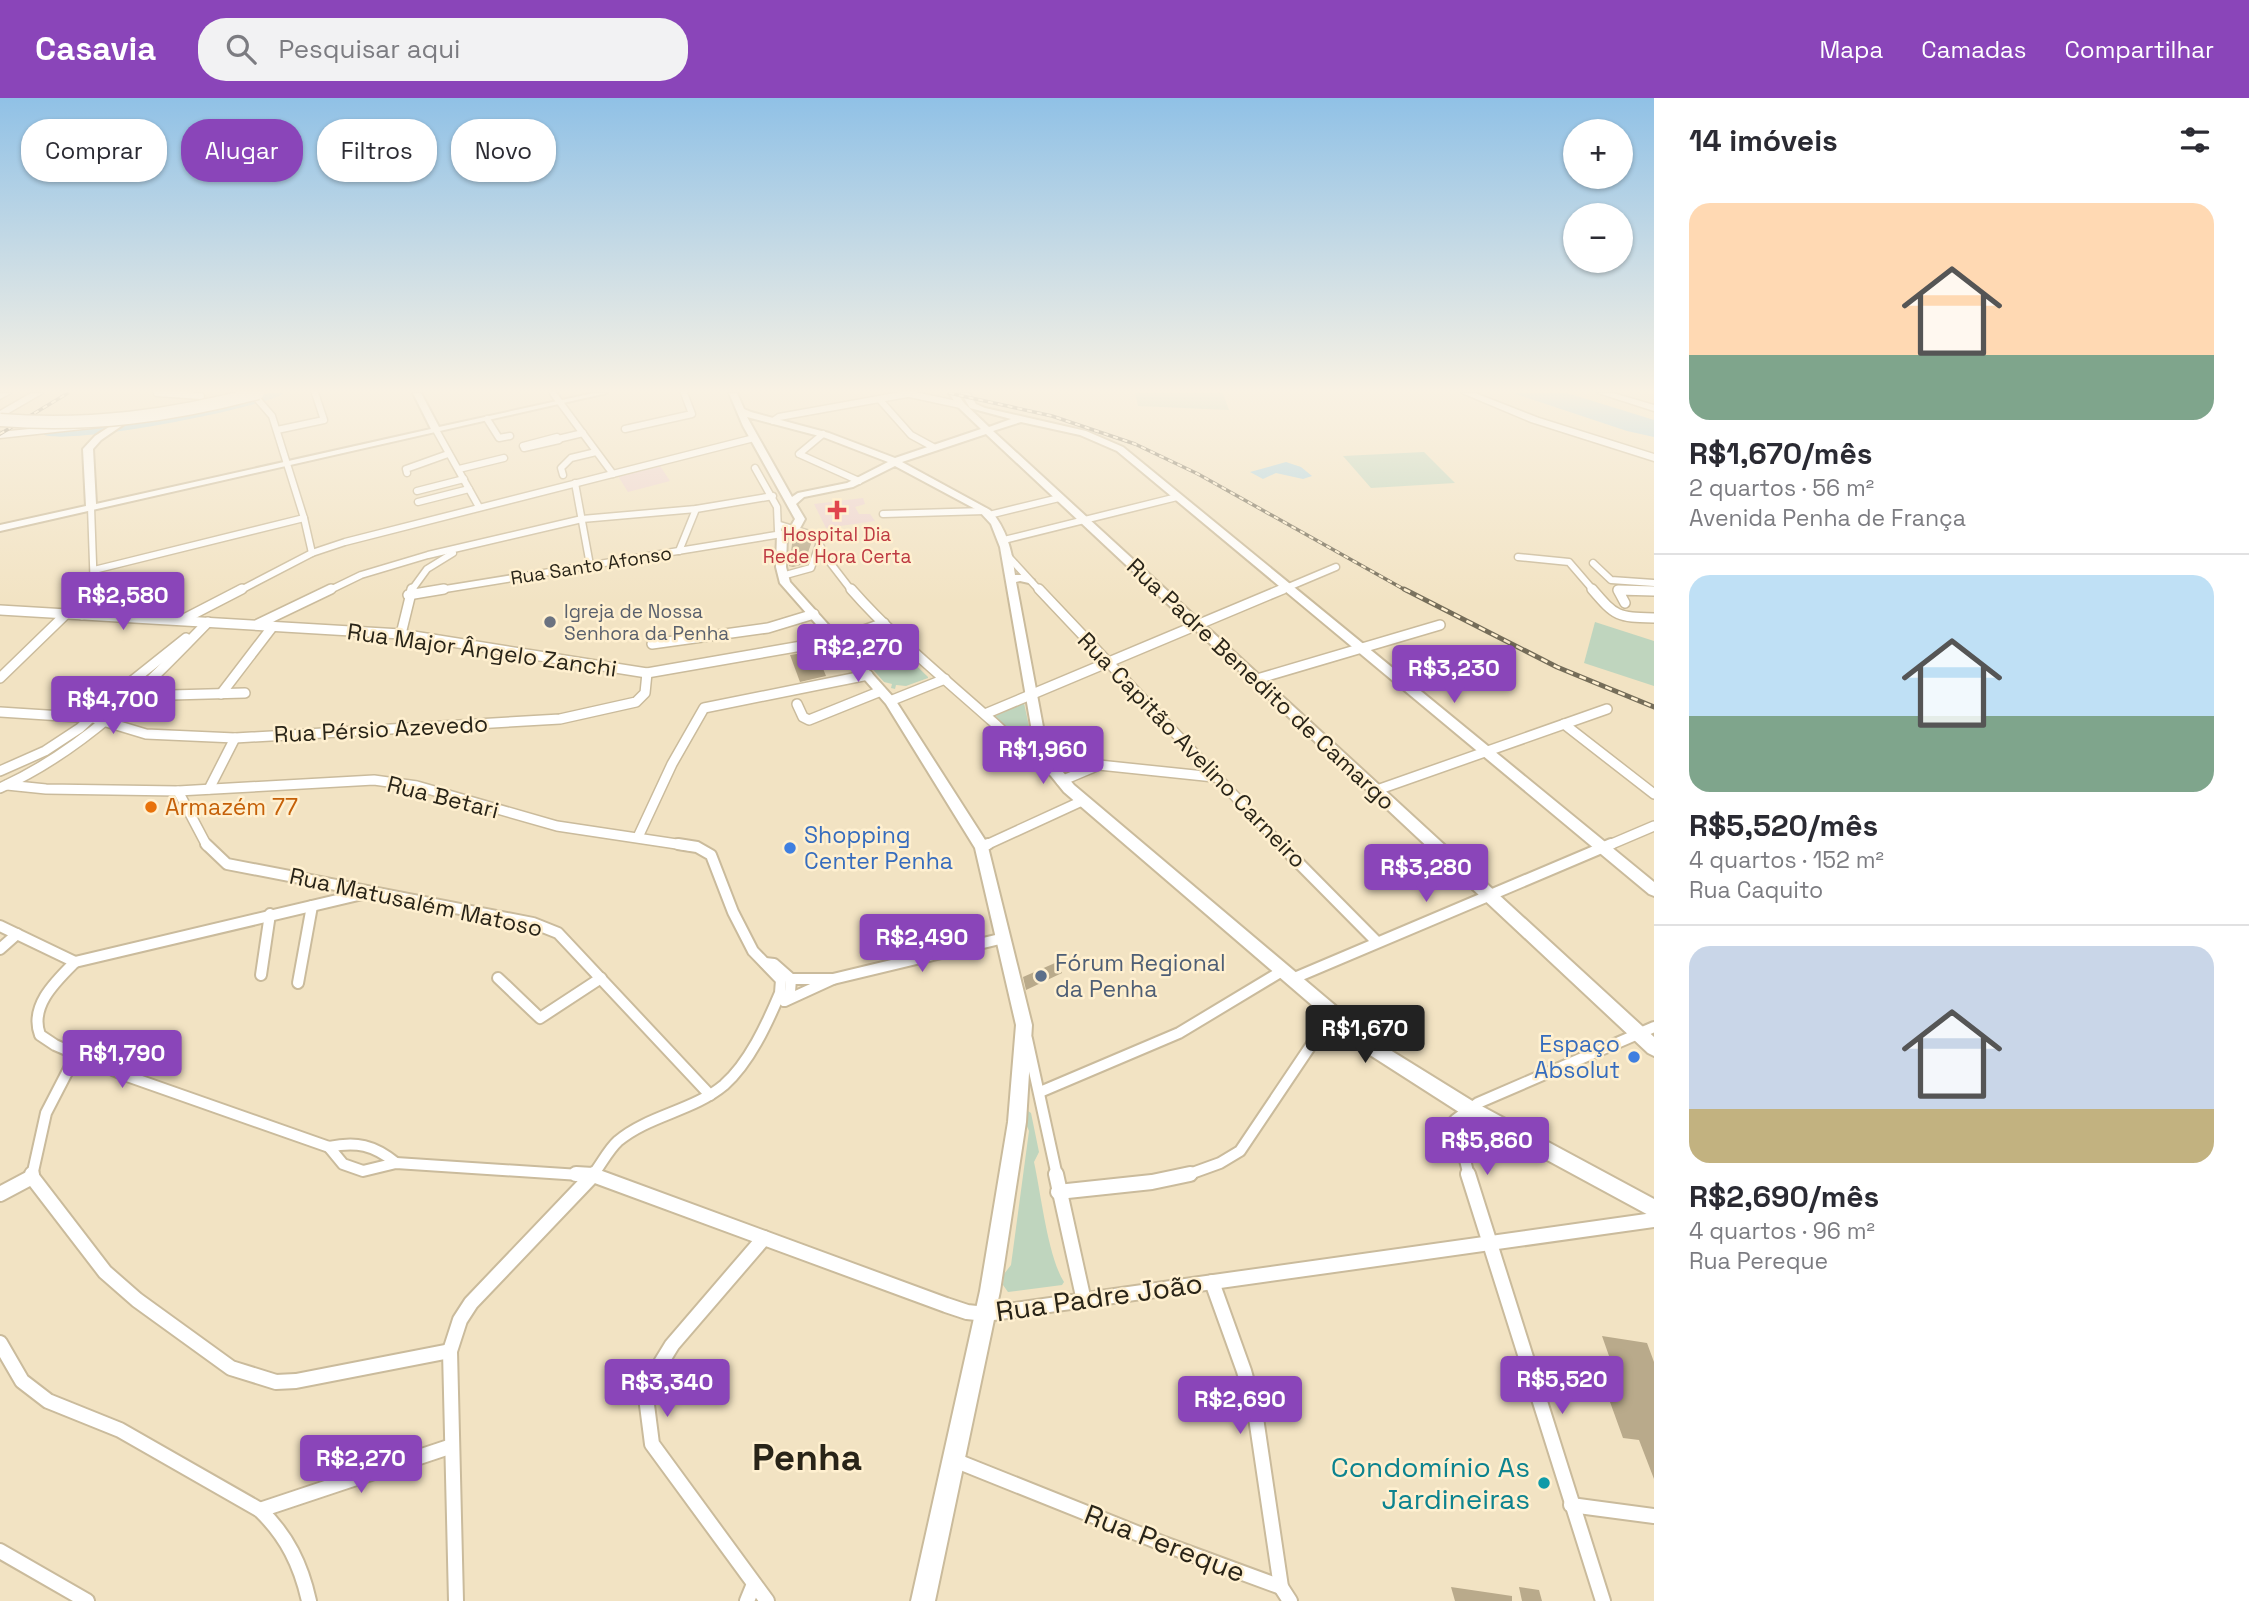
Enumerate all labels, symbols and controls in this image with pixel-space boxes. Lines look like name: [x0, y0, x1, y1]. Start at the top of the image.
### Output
search box: [198, 18, 688, 81]
text: Casavia: [35, 28, 156, 70]
icon: search: [222, 30, 260, 68]
text: Pesquisar aqui: [278, 32, 460, 66]
text: Mapa: [1819, 34, 1883, 65]
text: Camadas: [1921, 34, 2026, 65]
text: Compartilhar: [2064, 34, 2214, 65]
chip: Comprar: [21, 119, 167, 182]
chip: Alugar: [181, 119, 303, 182]
chip: Filtros: [317, 119, 437, 182]
chip: Novo: [451, 119, 556, 182]
map controls: [1563, 119, 1633, 273]
button: +: [1563, 119, 1633, 189]
text: 14 imóveis: [1689, 121, 1838, 160]
icon: filters: [2176, 121, 2214, 159]
button: −: [1563, 203, 1633, 273]
icon: home: [1889, 248, 2015, 374]
text: R$1,670/mês: [1689, 434, 1873, 473]
text: 2 quartos · 56 m²: [1689, 473, 1874, 503]
marker: Hospital Dia Rede Hora Certa: [827, 500, 847, 520]
text: Avenida Penha de França: [1689, 503, 1966, 533]
place label: Hospital Dia Rede Hora Certa: [763, 522, 911, 569]
street label: Rua Santo Afonso: [509, 540, 673, 591]
street label: Rua Padre Benedito de Camargo: [1120, 551, 1402, 817]
pin: R$2,580: [58, 573, 188, 632]
text: R$2,580: [77, 580, 169, 610]
place label: Igreja de Nossa Senhora da Penha: [564, 599, 729, 646]
marker: Igreja de Nossa Senhora da Penha: [542, 614, 558, 630]
street label: Rua Major Ângelo Zanchi: [345, 616, 619, 684]
icon: home: [1889, 620, 2015, 746]
pin: R$2,270: [793, 624, 923, 684]
street label: Rua Capitão Avelino Carneiro: [1071, 626, 1313, 874]
text: R$2,270: [813, 632, 903, 662]
pin: R$3,230: [1389, 646, 1519, 705]
text: R$3,230: [1408, 653, 1500, 683]
pin: R$4,700: [48, 676, 178, 736]
text: R$4,700: [67, 684, 159, 714]
street label: Rua Pérsio Azevedo: [273, 708, 489, 750]
pin: R$1,960: [978, 726, 1108, 786]
text: R$1,960: [999, 734, 1087, 764]
street label: Rua Betari: [384, 769, 502, 825]
place label: Armazém 77: [165, 792, 298, 822]
marker: Armazém 77: [143, 799, 159, 815]
text: R$5,520/mês: [1689, 806, 1878, 845]
place label: Shopping Center Penha: [804, 820, 953, 876]
marker: Shopping Center Penha: [782, 840, 798, 856]
pin: R$3,280: [1361, 844, 1491, 904]
text: 4 quartos · 152 m²: [1689, 845, 1884, 875]
text: R$3,280: [1380, 852, 1472, 882]
street label: Rua Matusalém Matoso: [287, 860, 545, 944]
text: Rua Caquito: [1689, 875, 1823, 905]
pin: R$2,490: [857, 914, 987, 974]
text: R$2,490: [876, 922, 968, 952]
place label: Fórum Regional da Penha: [1055, 948, 1226, 1004]
marker: Fórum Regional da Penha: [1033, 968, 1049, 984]
icon: home: [1889, 991, 2015, 1117]
pin: R$1,670: [1300, 1006, 1430, 1065]
text: R$1,670: [1322, 1013, 1408, 1043]
place label: Espaço Absolut: [1534, 1029, 1620, 1085]
pin: R$1,790: [57, 1030, 187, 1090]
text: R$1,790: [79, 1038, 165, 1068]
marker: Espaço Absolut: [1626, 1049, 1642, 1065]
pin: R$5,860: [1422, 1118, 1552, 1177]
text: R$5,860: [1441, 1125, 1533, 1155]
text: R$2,690/mês: [1689, 1177, 1879, 1216]
text: 4 quartos · 96 m²: [1689, 1216, 1875, 1246]
text: Rua Pereque: [1689, 1246, 1828, 1276]
street label: Rua Padre João: [993, 1265, 1205, 1329]
pin: R$5,520: [1497, 1356, 1627, 1416]
pin: R$3,340: [602, 1360, 732, 1419]
text: R$5,520: [1516, 1364, 1608, 1394]
text: R$3,340: [621, 1367, 713, 1397]
pin: R$2,690: [1175, 1376, 1305, 1436]
text: R$2,690: [1194, 1384, 1286, 1414]
district label: Penha: [752, 1434, 862, 1481]
pin: R$2,270: [296, 1436, 426, 1495]
text: R$2,270: [316, 1443, 406, 1473]
place label: Condomínio As Jardineiras: [1331, 1449, 1530, 1517]
marker: Condomínio As Jardineiras: [1536, 1475, 1552, 1491]
street label: Rua Pereque: [1079, 1496, 1251, 1590]

